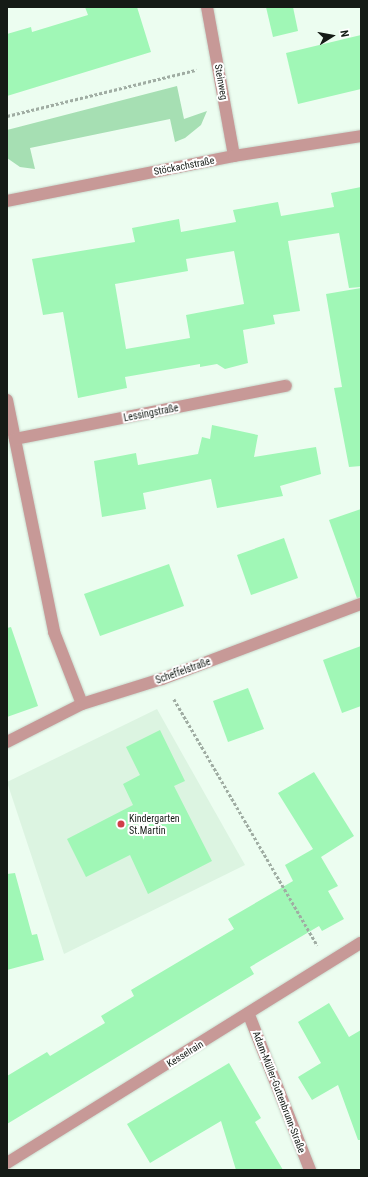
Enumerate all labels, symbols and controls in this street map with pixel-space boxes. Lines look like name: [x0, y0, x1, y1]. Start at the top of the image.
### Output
north arrow: [312, 16, 352, 56]
text: N: [337, 29, 351, 38]
street label: Steinweg: [212, 63, 230, 101]
street label: Stöckachstraße: [153, 154, 215, 178]
street label: Lessingstraße: [123, 402, 179, 424]
street label: Scheffelstraße: [154, 656, 212, 686]
place label: Kindergarten St.Martin: [129, 812, 180, 836]
marker: Kindergarten St.Martin: [116, 819, 126, 829]
street label: Adam-Müller-Guttenbrunn-Straße: [250, 1029, 308, 1155]
street label: Kesselrain: [164, 1038, 206, 1070]

